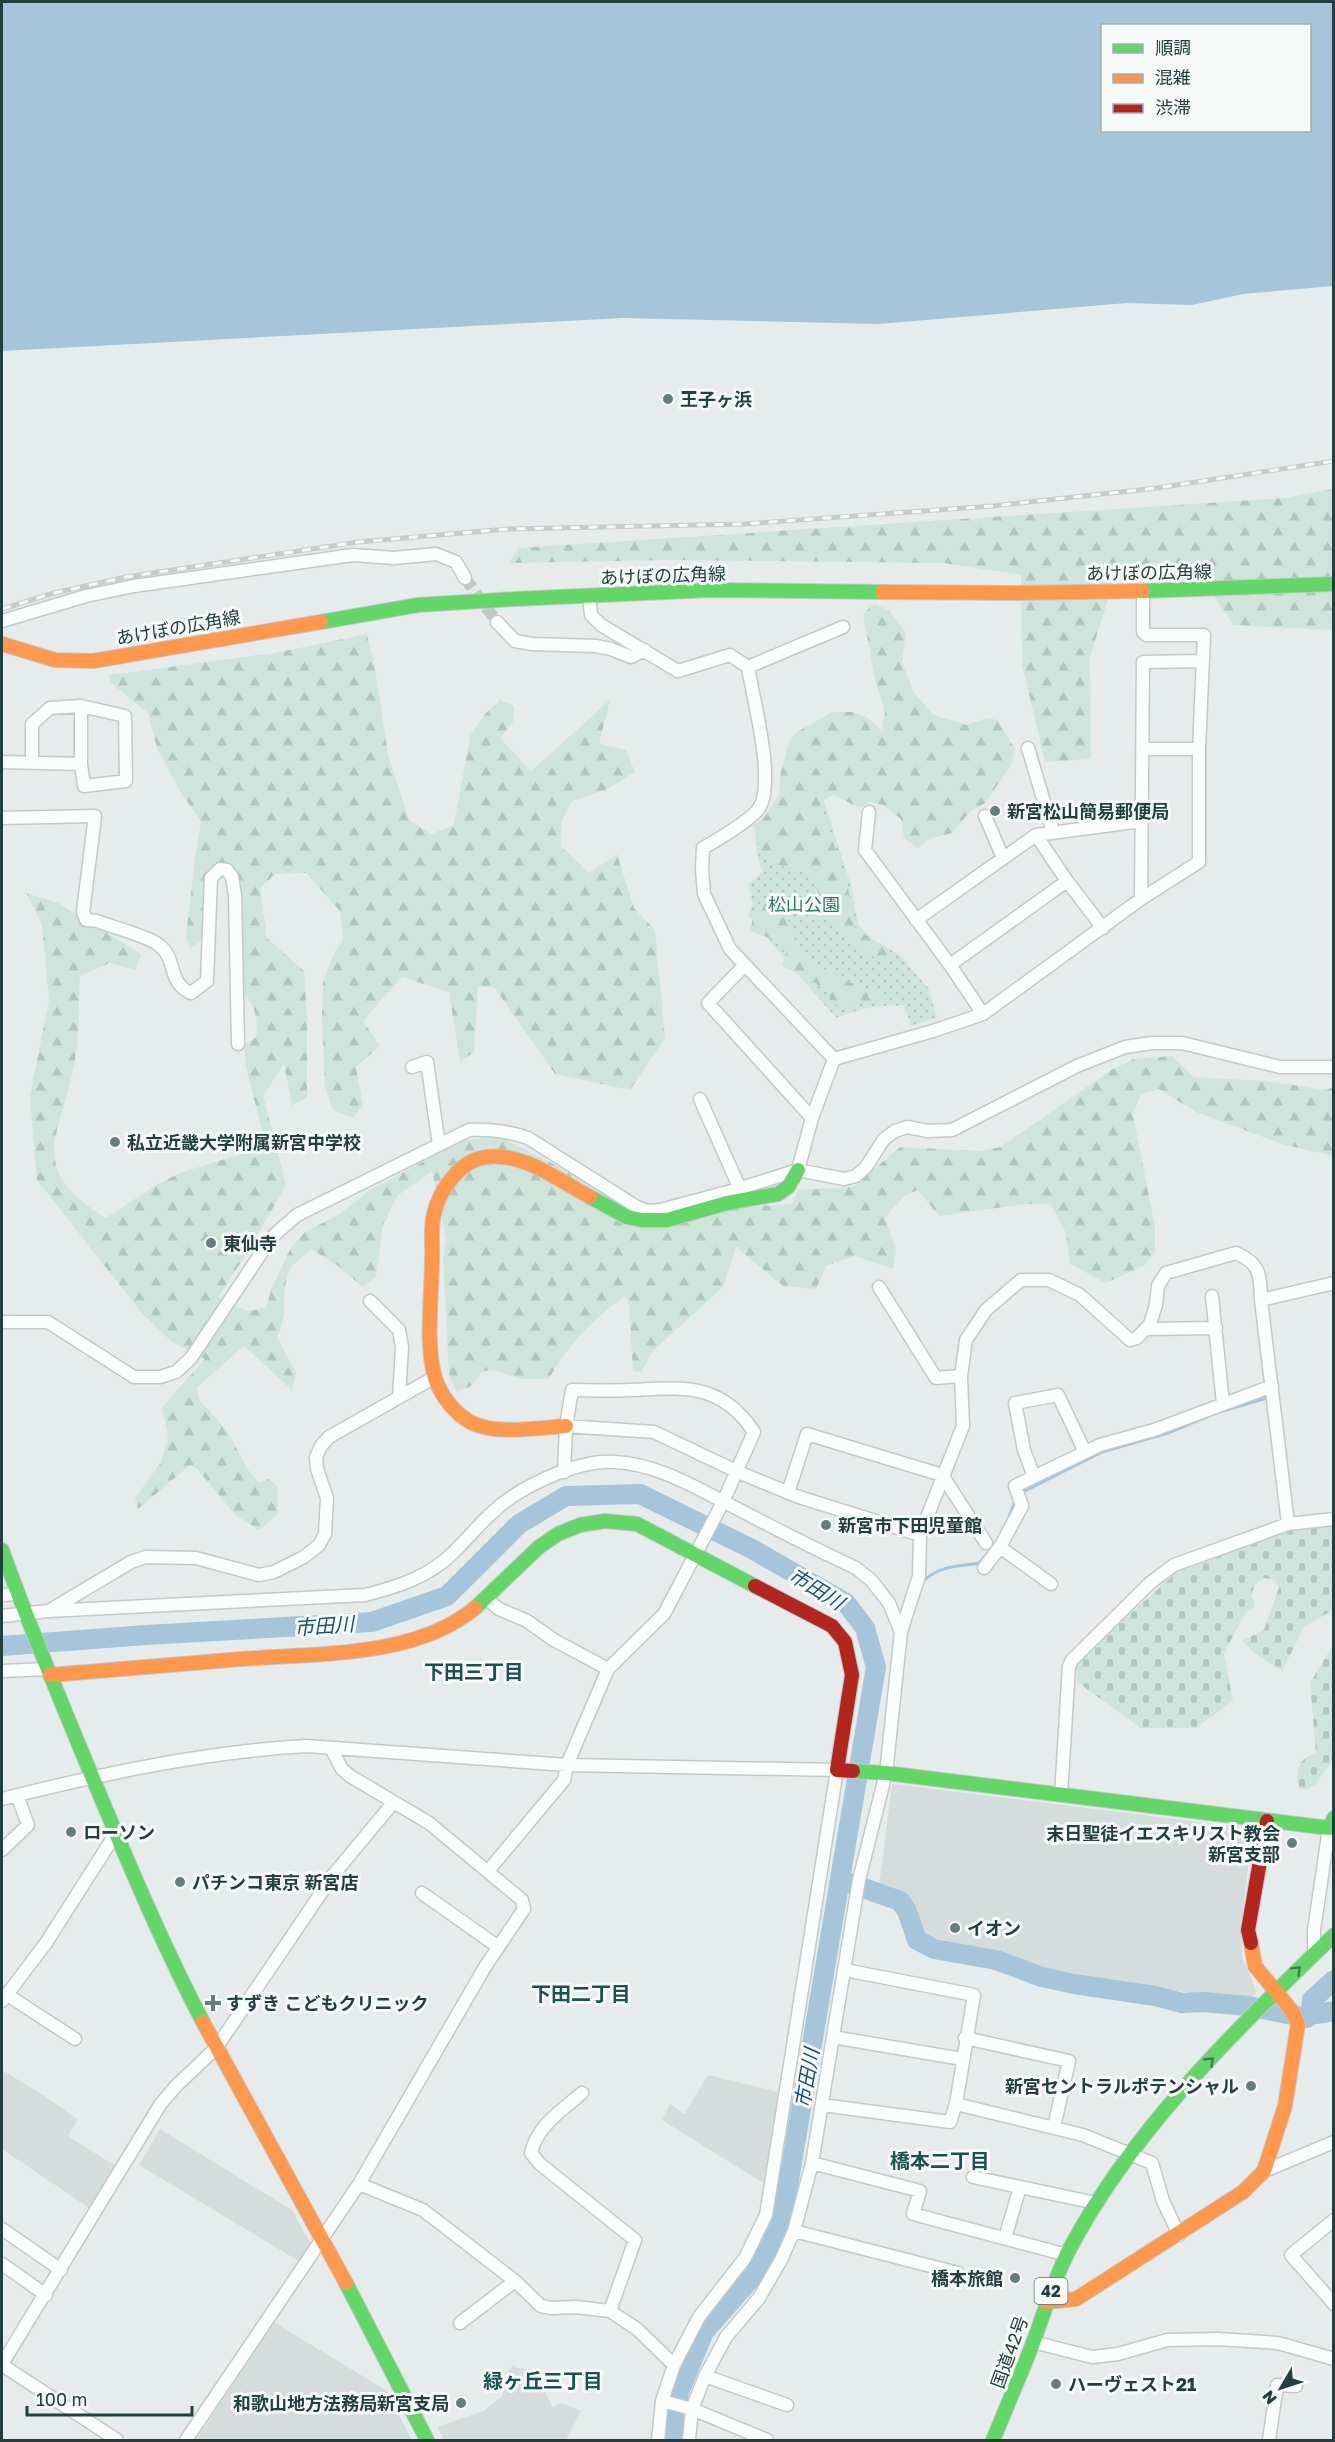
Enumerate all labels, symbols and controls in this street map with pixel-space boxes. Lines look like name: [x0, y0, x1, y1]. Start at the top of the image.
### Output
legend: [1101, 24, 1311, 132]
text: 順調: [1155, 36, 1191, 58]
text: 混雑: [1155, 66, 1191, 88]
text: 渋滞: [1155, 96, 1191, 118]
place label: 王子ヶ浜: [680, 388, 752, 410]
marker: 王子ヶ浜: [661, 392, 675, 406]
street label: あけぼの広角線: [1086, 560, 1212, 584]
street label: あけぼの広角線: [600, 562, 726, 588]
street label: あけぼの広角線: [114, 605, 242, 649]
place label: 新宮松山簡易郵便局: [1007, 800, 1169, 822]
marker: 新宮松山簡易郵便局: [988, 804, 1002, 818]
park label: 松山公園: [768, 893, 840, 915]
place label: 私立近畿大学附属新宮中学校: [127, 1131, 361, 1153]
marker: 私立近畿大学附属新宮中学校: [108, 1135, 122, 1149]
place label: 東仙寺: [223, 1232, 277, 1254]
marker: 東仙寺: [204, 1236, 218, 1250]
place label: 新宮市下田児童館: [838, 1514, 982, 1536]
marker: 新宮市下田児童館: [819, 1518, 833, 1532]
water label: 市田川: [785, 1562, 850, 1615]
water label: 市田川: [293, 1611, 357, 1639]
district label: 下田三丁目: [424, 1659, 524, 1683]
place label: ローソン: [83, 1821, 155, 1843]
place label: 末日聖徒イエスキリスト教会 新宮支部: [1046, 1822, 1280, 1865]
marker: ローソン: [64, 1825, 78, 1839]
marker: 末日聖徒イエスキリスト教会 新宮支部: [1285, 1836, 1299, 1850]
place label: パチンコ東京 新宮店: [192, 1871, 359, 1893]
marker: パチンコ東京 新宮店: [173, 1875, 187, 1889]
place label: イオン: [967, 1917, 1021, 1939]
marker: イオン: [948, 1921, 962, 1935]
one-way arrow: [1289, 1966, 1300, 1977]
district label: 下田二丁目: [531, 1981, 631, 2005]
place label: すずき こどもクリニック: [226, 1992, 429, 2014]
marker: すずき こどもクリニック: [204, 1994, 222, 2012]
water label: 市田川: [789, 2044, 823, 2110]
one-way arrow: [1203, 2058, 1214, 2069]
place label: 新宮セントラルポテンシャル: [1005, 2075, 1239, 2097]
marker: 新宮セントラルポテンシャル: [1244, 2079, 1258, 2093]
district label: 橋本二丁目: [890, 2148, 990, 2172]
place label: 橋本旅館: [931, 2267, 1003, 2289]
marker: 橋本旅館: [1008, 2271, 1022, 2285]
road number: 42: [1034, 2278, 1068, 2304]
street label: 国道42号: [986, 2313, 1032, 2391]
north arrow: [1251, 2358, 1311, 2418]
district label: 緑ヶ丘三丁目: [483, 2368, 603, 2392]
place label: ハーヴェスト21: [1068, 2373, 1196, 2395]
marker: ハーヴェスト21: [1049, 2377, 1063, 2391]
scale bar: [27, 2379, 192, 2417]
text: N: [1258, 2386, 1281, 2408]
text: 100 m: [36, 2388, 87, 2410]
place label: 和歌山地方法務局新宮支局: [233, 2392, 449, 2414]
marker: 和歌山地方法務局新宮支局: [454, 2396, 468, 2410]

